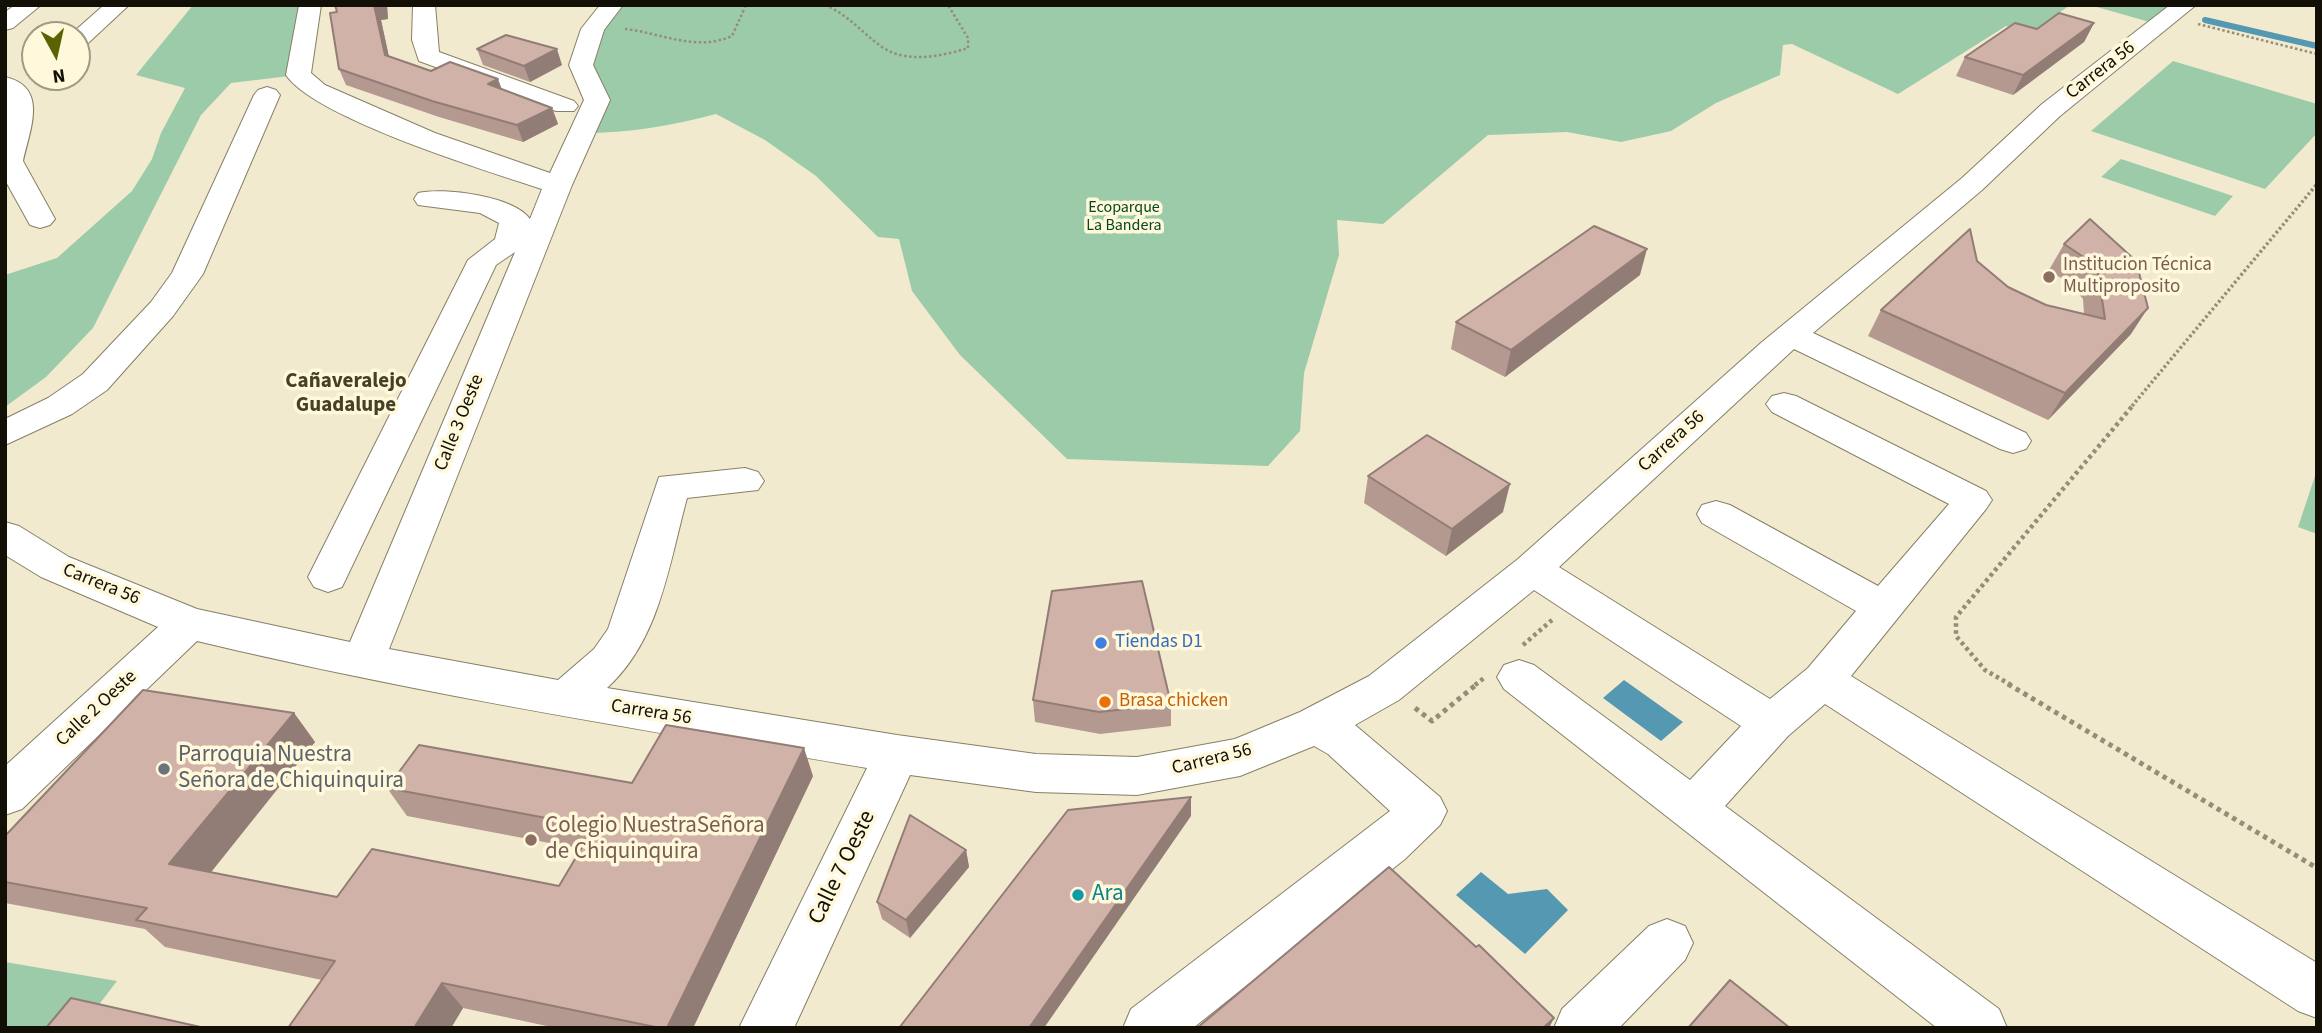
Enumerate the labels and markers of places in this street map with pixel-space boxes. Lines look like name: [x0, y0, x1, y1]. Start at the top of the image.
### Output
place label: Institucion Técnica Multiproposito: [2063, 255, 2212, 299]
marker: Institucion Técnica Multiproposito: [2041, 269, 2057, 285]
place label: Tiendas D1: [1115, 632, 1203, 654]
marker: Tiendas D1: [1093, 635, 1109, 651]
place label: Brasa chicken: [1119, 691, 1228, 713]
marker: Brasa chicken: [1097, 694, 1113, 710]
place label: Parroquia Nuestra Señora de Chiquinquira: [178, 742, 404, 796]
marker: Parroquia Nuestra Señora de Chiquinquira: [156, 761, 172, 777]
place label: Colegio NuestraSeñora de Chiquinquira: [545, 813, 765, 867]
marker: Colegio NuestraSeñora de Chiquinquira: [523, 832, 539, 848]
place label: Ara: [1092, 881, 1124, 909]
marker: Ara: [1070, 887, 1086, 903]

